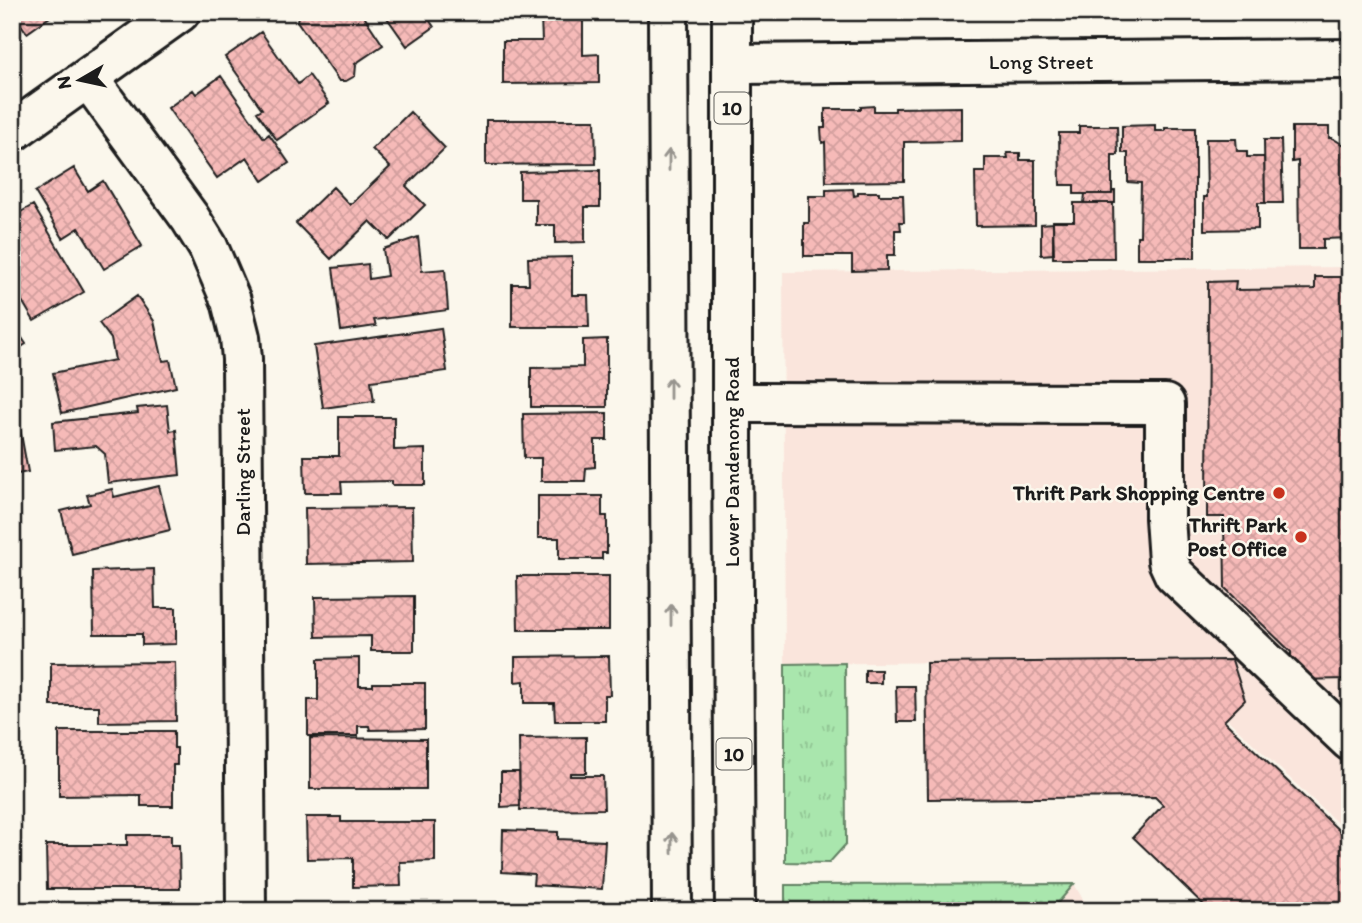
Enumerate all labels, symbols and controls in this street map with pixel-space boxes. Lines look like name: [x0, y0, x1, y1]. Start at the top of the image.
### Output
north arrow: [46, 46, 116, 116]
street label: Long Street: [989, 49, 1093, 74]
text: N: [51, 74, 76, 91]
road number: 10: [714, 92, 750, 124]
one-way arrow: [662, 149, 676, 172]
street label: Lower Dandenong Road: [719, 357, 744, 567]
one-way arrow: [663, 376, 677, 399]
street label: Darling Street: [230, 408, 255, 536]
place label: Thrift Park Shopping Centre: [1012, 480, 1265, 506]
marker: Thrift Park Shopping Centre: [1271, 485, 1287, 501]
place label: Thrift Park Post Office: [1187, 512, 1288, 561]
marker: Thrift Park Post Office: [1293, 529, 1309, 545]
one-way arrow: [664, 604, 678, 627]
road number: 10: [716, 738, 752, 769]
one-way arrow: [665, 831, 679, 854]

